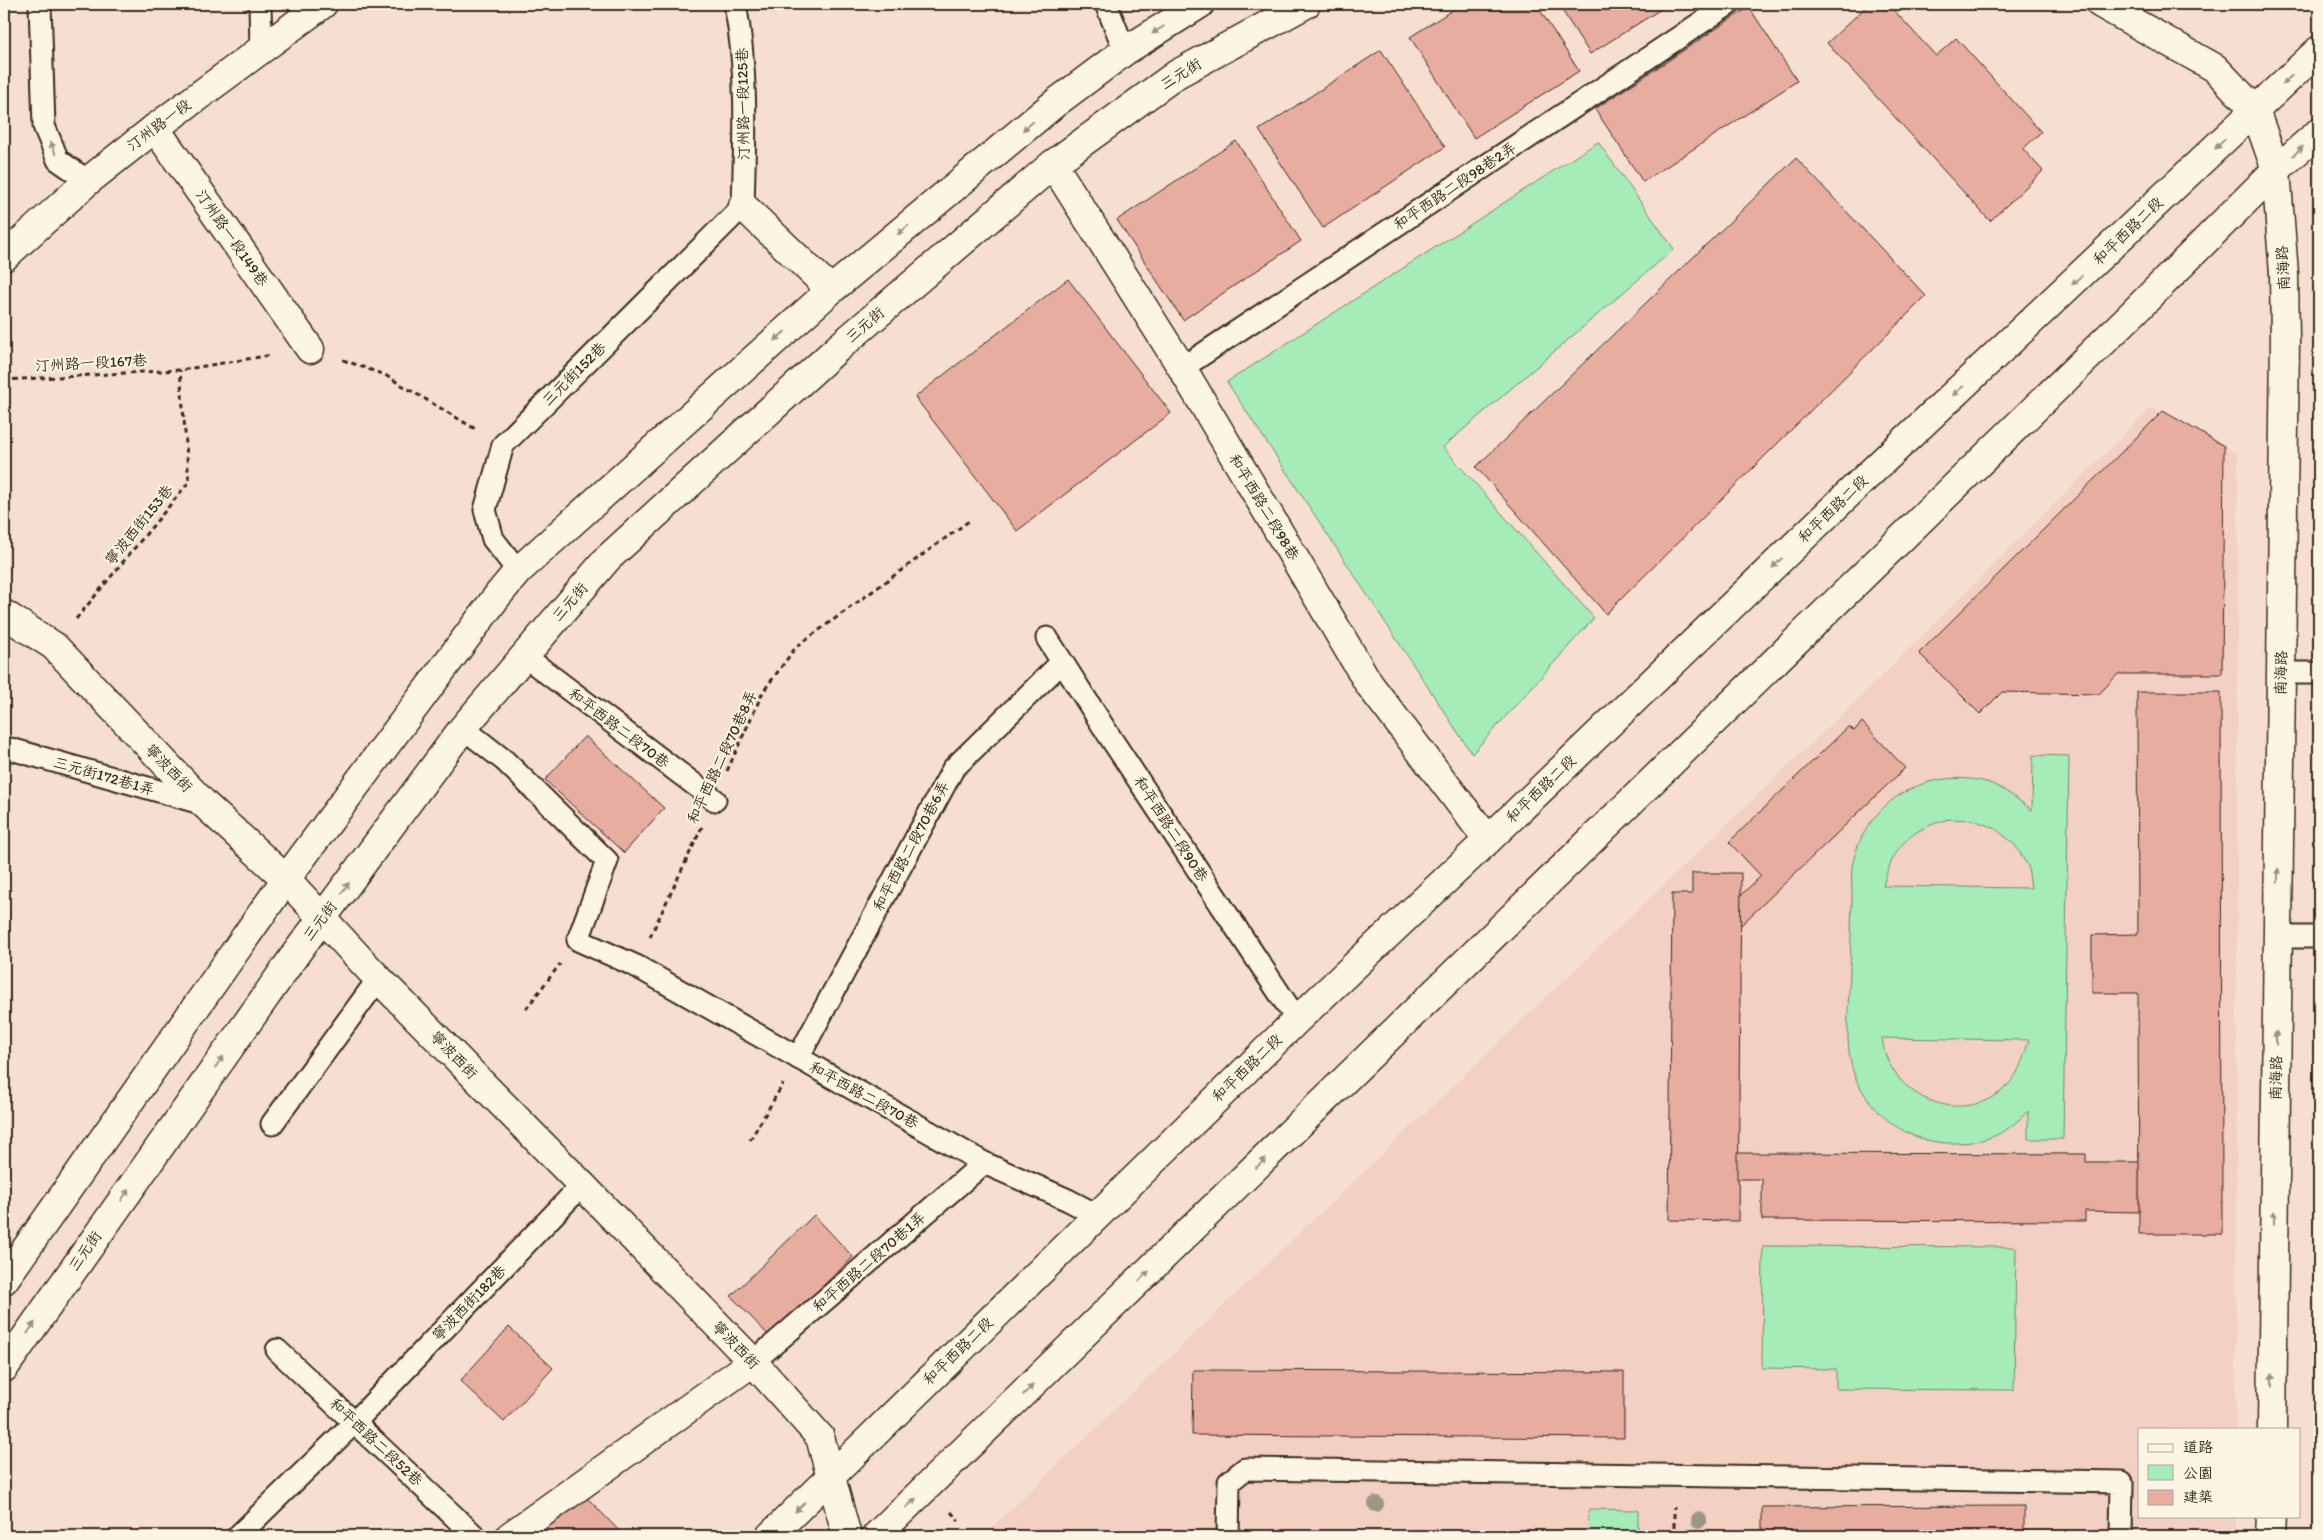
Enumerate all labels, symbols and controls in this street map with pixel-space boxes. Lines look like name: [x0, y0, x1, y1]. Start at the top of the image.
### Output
one-way arrow: [1152, 25, 1165, 34]
street label: 汀州路一段125巷: [733, 47, 753, 161]
street label: 三元街: [1157, 54, 1205, 94]
one-way arrow: [2281, 74, 2293, 86]
street label: 汀州路一段: [124, 95, 194, 155]
one-way arrow: [1021, 121, 1034, 132]
street label: 和平西路二段98巷2弄: [1390, 138, 1520, 234]
one-way arrow: [2214, 138, 2226, 150]
one-way arrow: [49, 141, 57, 155]
one-way arrow: [2291, 145, 2303, 157]
street label: 汀州路一段149巷: [192, 186, 272, 290]
street label: 和平西路二段: [2089, 193, 2167, 269]
one-way arrow: [897, 225, 910, 236]
street label: 南海路: [2273, 245, 2293, 291]
one-way arrow: [2071, 274, 2083, 286]
street label: 三元街: [842, 303, 888, 347]
one-way arrow: [773, 331, 786, 342]
street label: 三元街152巷: [538, 338, 610, 410]
street label: 汀州路一段167巷: [34, 351, 148, 375]
one-way arrow: [1953, 385, 1965, 397]
street label: 和平西路二段98巷: [1225, 450, 1303, 564]
street label: 和平西路二段: [1794, 471, 1872, 547]
street label: 寧波西街153巷: [101, 481, 177, 569]
one-way arrow: [1771, 557, 1783, 569]
street label: 三元街: [548, 579, 592, 625]
street label: 南海路: [2272, 650, 2290, 696]
street label: 和平西路二段70巷: [565, 684, 673, 772]
street label: 和平西路二段70巷8弄: [683, 688, 761, 826]
street label: 寧波西街: [142, 740, 196, 796]
street label: 和平西路二段: [1502, 751, 1580, 827]
street label: 三元街172巷1弄: [51, 753, 157, 799]
street label: 和平西路二段90巷: [1130, 773, 1212, 885]
street label: 和平西路二段70巷6弄: [869, 778, 953, 914]
one-way arrow: [2274, 867, 2282, 883]
one-way arrow: [340, 881, 350, 895]
street label: 三元街: [299, 898, 341, 944]
street label: 寧波西街: [427, 1027, 481, 1083]
one-way arrow: [2272, 1029, 2280, 1045]
street label: 和平西路二段: [1208, 1030, 1286, 1106]
street label: 南海路: [2267, 1055, 2285, 1101]
one-way arrow: [213, 1056, 224, 1069]
street label: 和平西路二段70巷: [806, 1058, 922, 1132]
one-way arrow: [1255, 1157, 1267, 1169]
one-way arrow: [120, 1188, 130, 1202]
street label: 和平西路二段70巷1弄: [809, 1208, 929, 1316]
one-way arrow: [2270, 1209, 2278, 1225]
street label: 三元街: [65, 1227, 105, 1275]
street label: 寧波西街182巷: [428, 1261, 510, 1345]
one-way arrow: [1138, 1271, 1150, 1283]
street label: 和平西路二段: [919, 1313, 997, 1389]
street label: 寧波西街: [709, 1317, 763, 1373]
one-way arrow: [26, 1321, 36, 1335]
one-way arrow: [2268, 1372, 2276, 1388]
one-way arrow: [1022, 1384, 1034, 1396]
street label: 和平西路二段52巷: [326, 1394, 426, 1490]
legend: [2138, 1428, 2300, 1518]
text: 道路: [2183, 1438, 2213, 1456]
text: 公園: [2183, 1464, 2213, 1482]
text: 建築: [2183, 1488, 2213, 1506]
one-way arrow: [905, 1497, 917, 1509]
one-way arrow: [794, 1501, 806, 1513]

